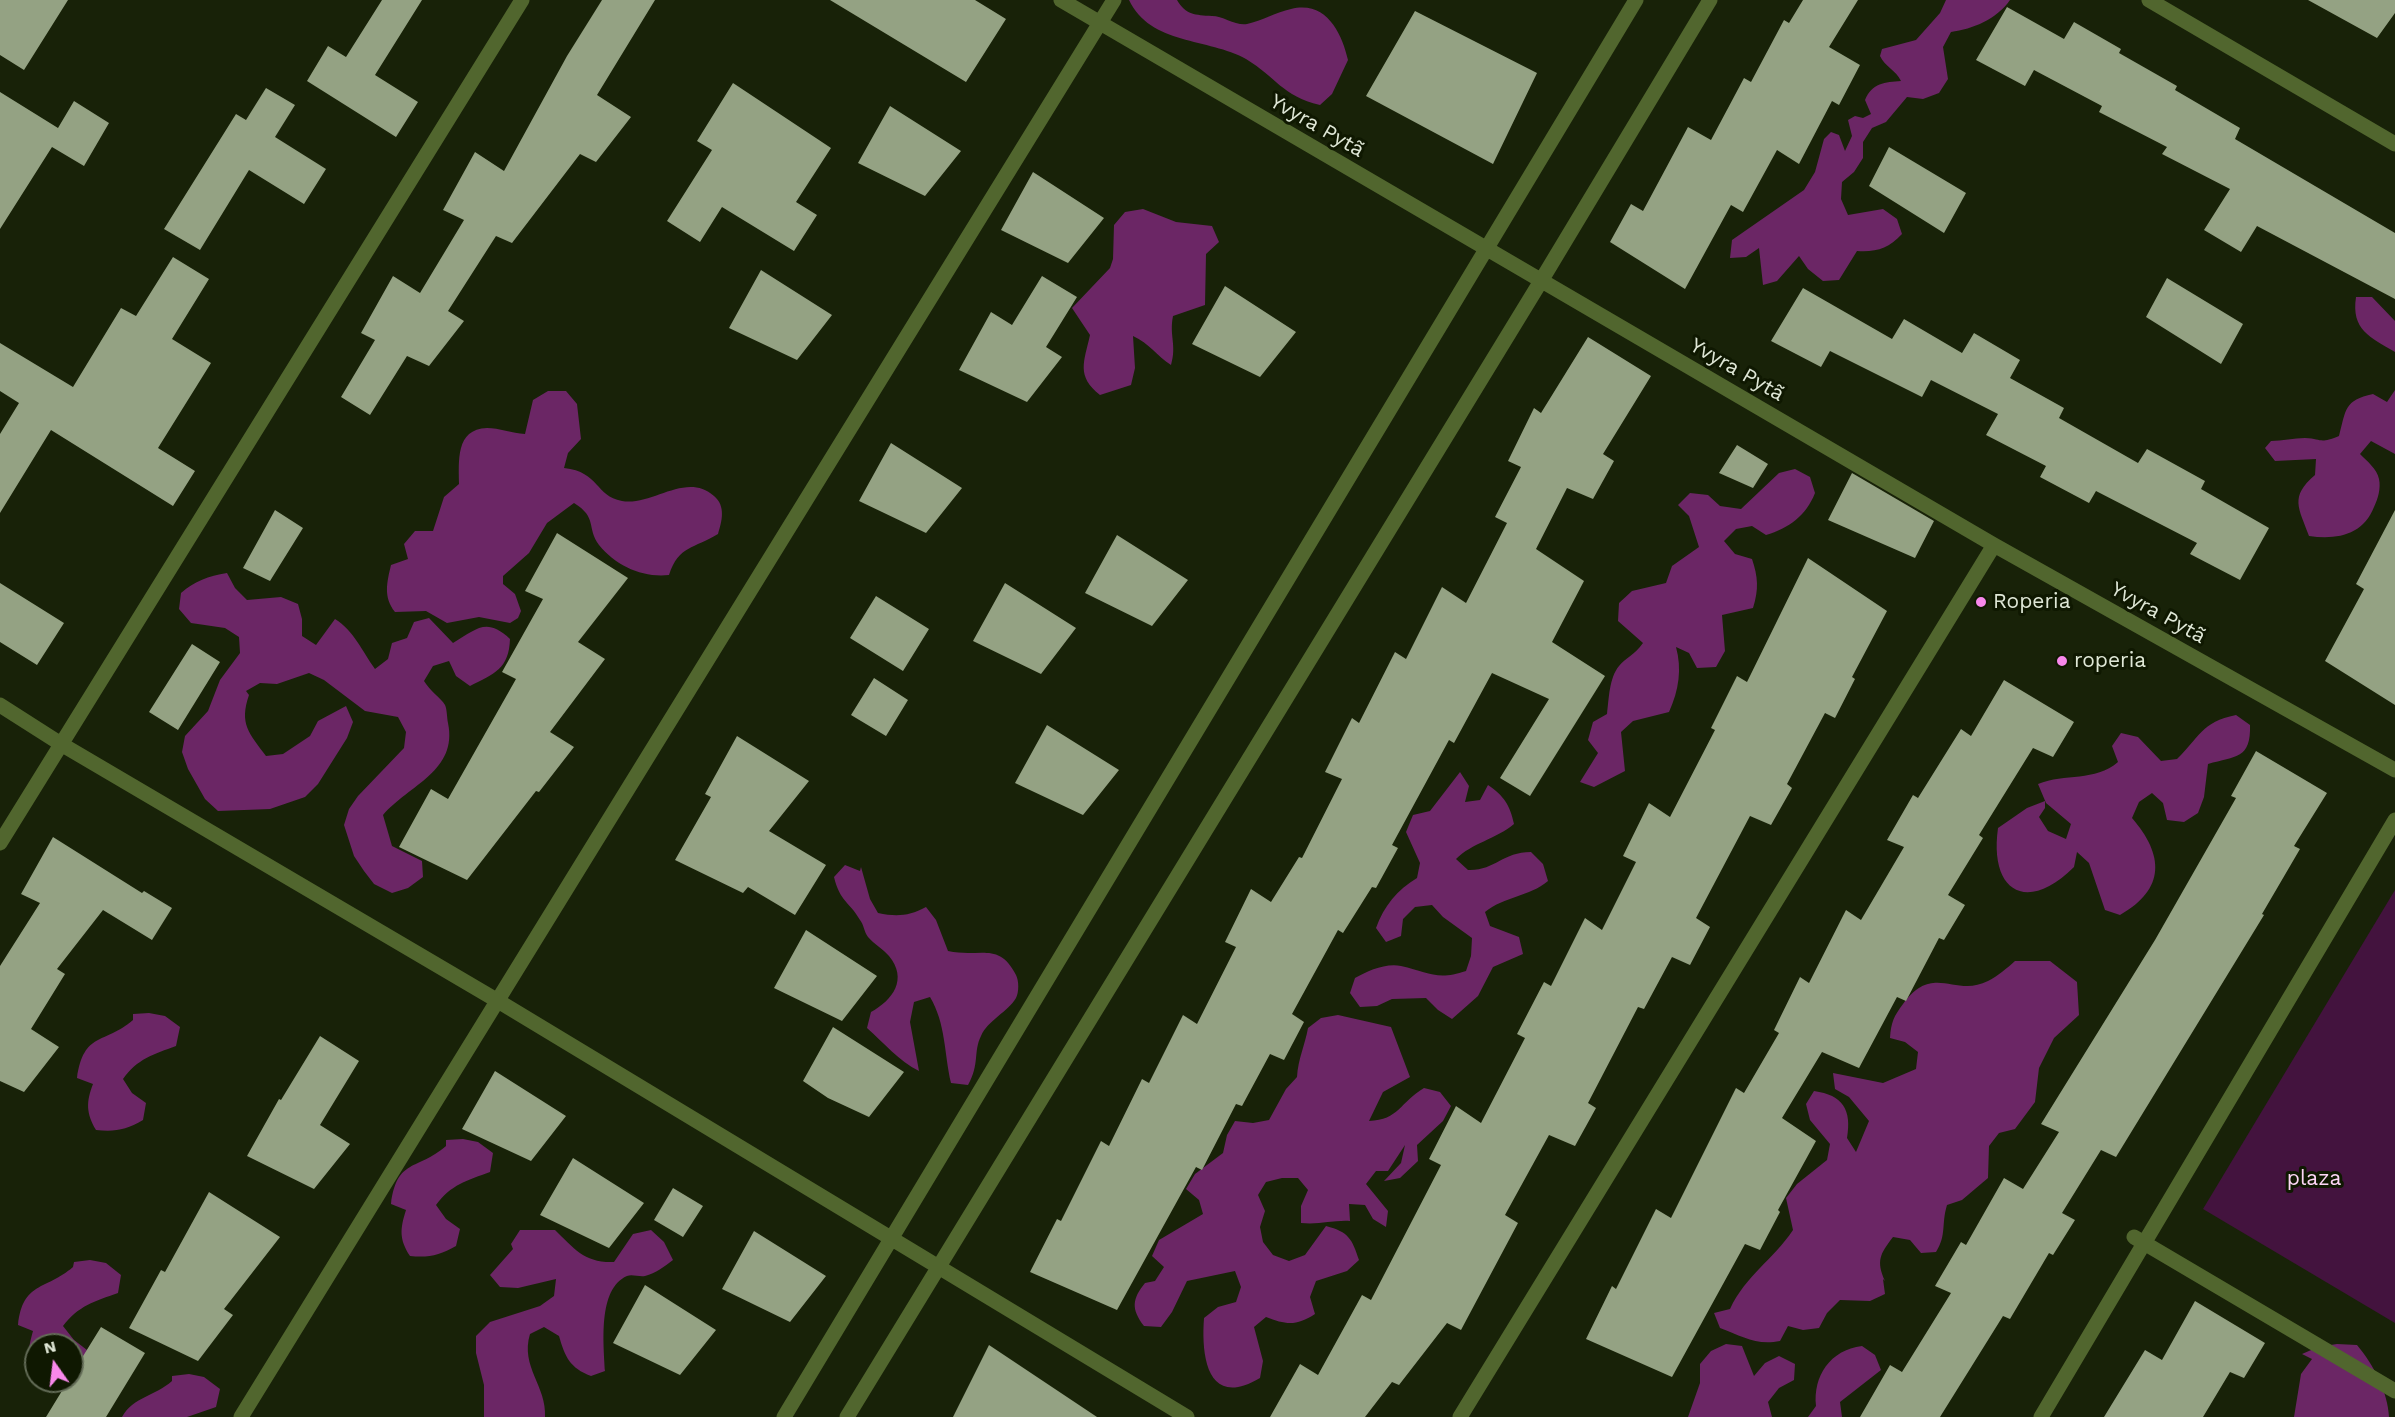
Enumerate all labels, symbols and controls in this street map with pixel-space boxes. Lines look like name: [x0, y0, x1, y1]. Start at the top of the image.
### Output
street label: Yvyra Pytã: [1265, 89, 1369, 163]
street label: Yvyra Pytã: [1685, 333, 1789, 407]
street label: Yvyra Pytã: [2106, 577, 2210, 649]
place label: Roperia: [1993, 589, 2071, 615]
marker: Roperia: [1974, 595, 1988, 609]
place label: roperia: [2074, 648, 2146, 674]
marker: roperia: [2055, 654, 2069, 668]
park label: plaza: [2287, 1166, 2341, 1192]
north arrow: [24, 1333, 84, 1393]
text: N: [42, 1336, 58, 1358]

